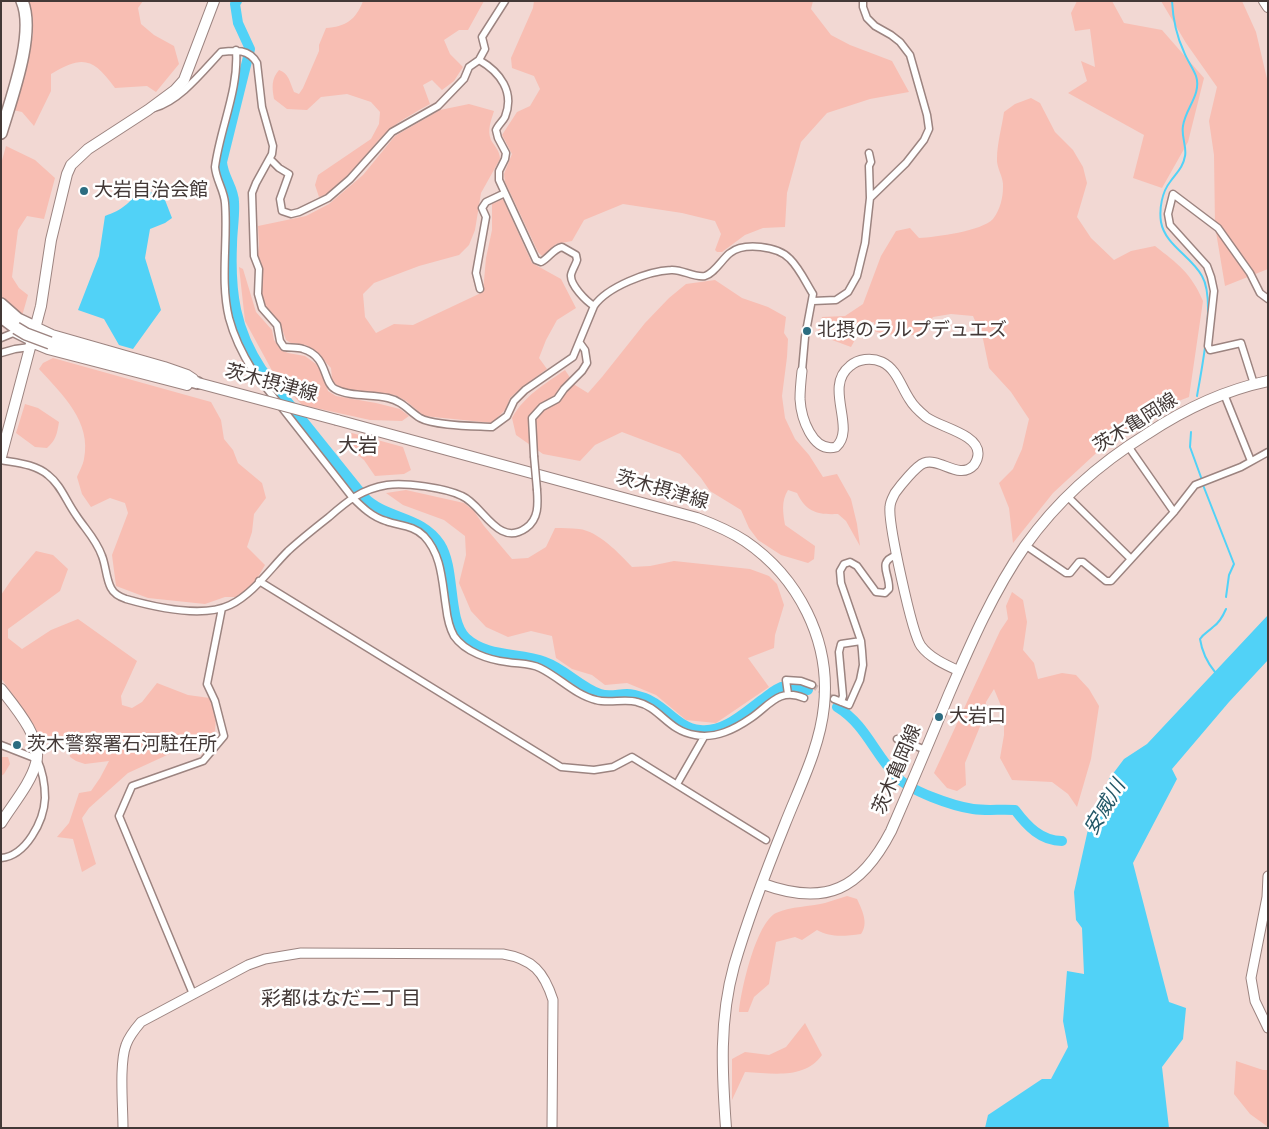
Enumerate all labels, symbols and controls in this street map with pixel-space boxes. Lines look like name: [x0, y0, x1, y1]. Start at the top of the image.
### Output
place label: 大岩自治会館: [94, 180, 208, 202]
marker: 大岩自治会館: [78, 185, 90, 197]
place label: 北摂のラルプデュエズ: [817, 320, 1007, 342]
marker: 北摂のラルプデュエズ: [801, 325, 813, 337]
street label: 茨木摂津線: [222, 361, 320, 407]
street label: 茨木亀岡線: [1090, 389, 1182, 459]
district label: 大岩: [338, 435, 378, 459]
street label: 茨木摂津線: [613, 467, 711, 515]
place label: 大岩口: [949, 706, 1006, 728]
marker: 大岩口: [933, 711, 945, 723]
street label: 茨木亀岡線: [869, 722, 927, 818]
place label: 茨木警察署石河駐在所: [27, 734, 217, 756]
marker: 茨木警察署石河駐在所: [11, 739, 23, 751]
water label: 安威川: [1080, 776, 1132, 840]
district label: 彩都はなだ二丁目: [261, 988, 421, 1012]

